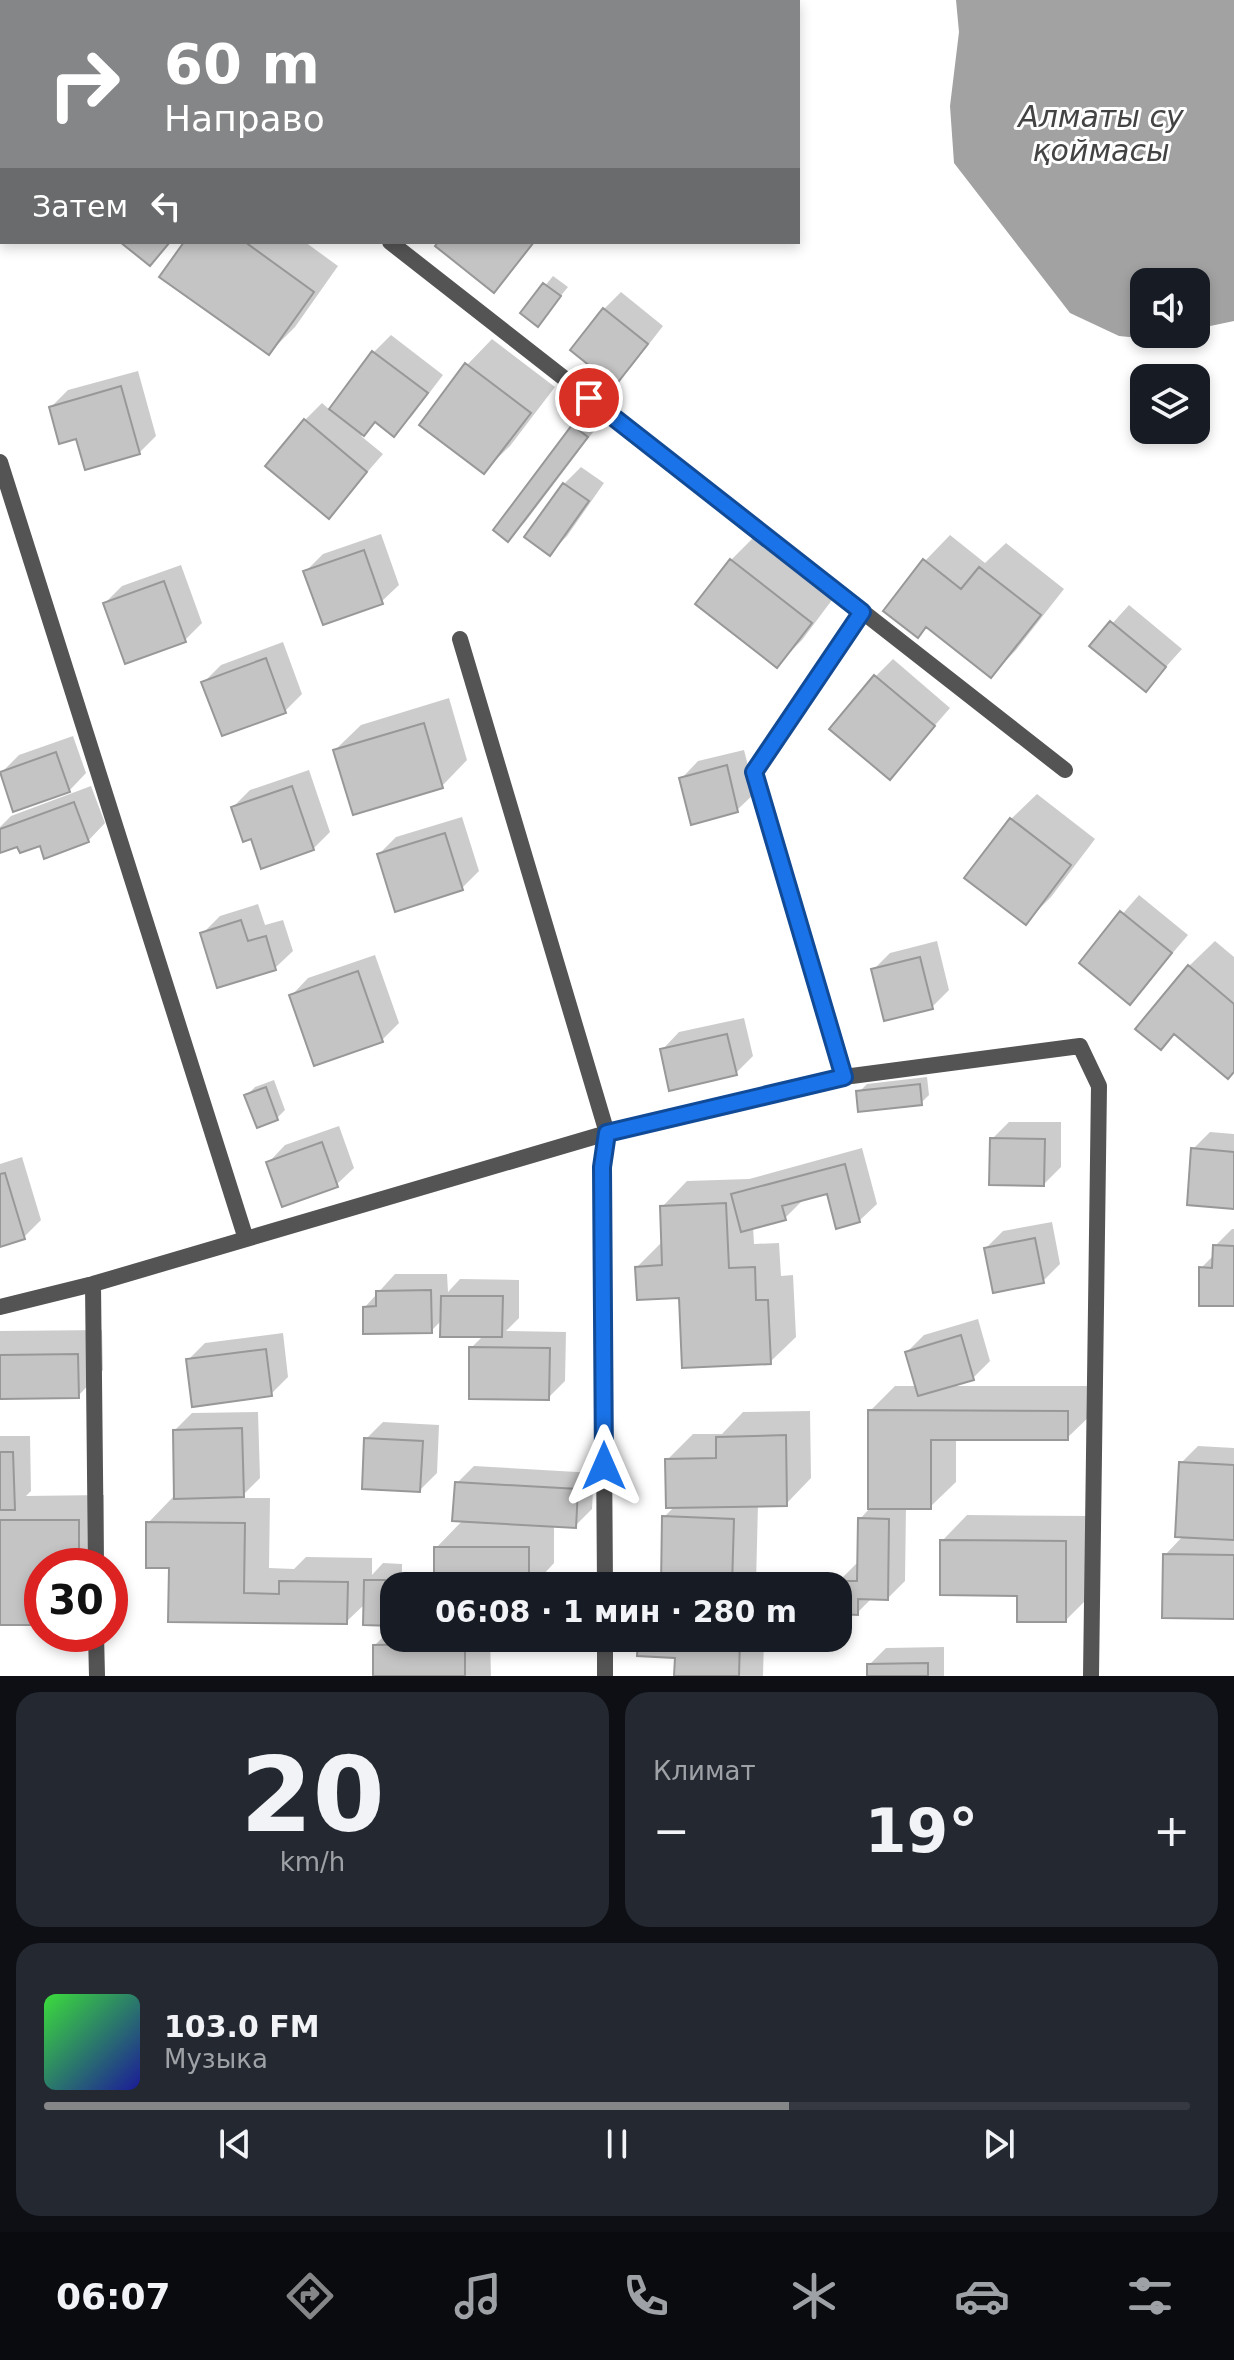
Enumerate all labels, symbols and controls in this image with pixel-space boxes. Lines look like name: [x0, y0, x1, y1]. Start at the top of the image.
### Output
text: 60 m: [164, 31, 320, 96]
icon: right: [32, 32, 136, 136]
text: Направо: [164, 98, 325, 139]
water label: Алматы су қоймасы: [1016, 99, 1185, 168]
icon: left: [144, 184, 188, 228]
text: Затем: [32, 189, 128, 224]
map controls: [1130, 268, 1210, 444]
button: sound: [1130, 268, 1210, 348]
pin: [555, 364, 623, 432]
button: layers: [1130, 364, 1210, 444]
icon: arrive: [567, 376, 611, 420]
position arrow: [562, 1424, 646, 1508]
speed limit sign: 30: [24, 1548, 128, 1652]
text: 06:08 · 1 мин · 280 m: [435, 1594, 797, 1629]
text: 20: [240, 1734, 385, 1856]
text: Климат: [653, 1756, 756, 1786]
text: 19°: [865, 1796, 978, 1866]
text: −: [653, 1805, 690, 1856]
text: +: [1153, 1805, 1190, 1856]
text: km/h: [280, 1847, 345, 1877]
text: 103.0 FM: [164, 2009, 320, 2044]
text: Музыка: [164, 2044, 268, 2074]
icon: previous: [213, 2122, 257, 2166]
icon: pause: [595, 2122, 639, 2166]
icon: next: [977, 2122, 1021, 2166]
icon: directions: [282, 2268, 338, 2324]
icon: music: [450, 2268, 506, 2324]
icon: phone: [618, 2268, 674, 2324]
icon: climate: [786, 2268, 842, 2324]
icon: car: [954, 2268, 1010, 2324]
icon: filters: [1122, 2268, 1178, 2324]
text: 06:07: [56, 2276, 171, 2317]

